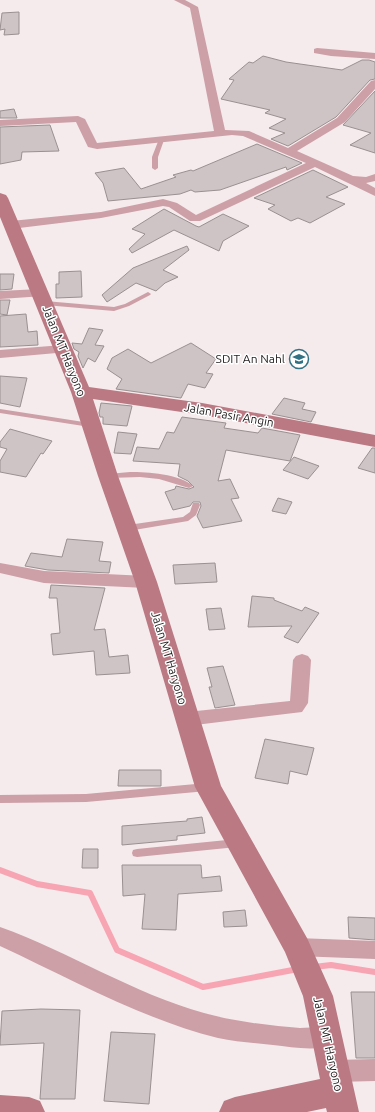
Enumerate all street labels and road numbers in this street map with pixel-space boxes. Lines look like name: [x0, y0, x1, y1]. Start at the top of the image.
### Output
street label: Jalan MT Haryono: [40, 303, 89, 398]
street label: Jalan Pasir Angin: [183, 400, 275, 429]
street label: Jalan MT Haryono: [149, 610, 190, 706]
street label: Jalan MT Haryono: [311, 995, 346, 1093]

